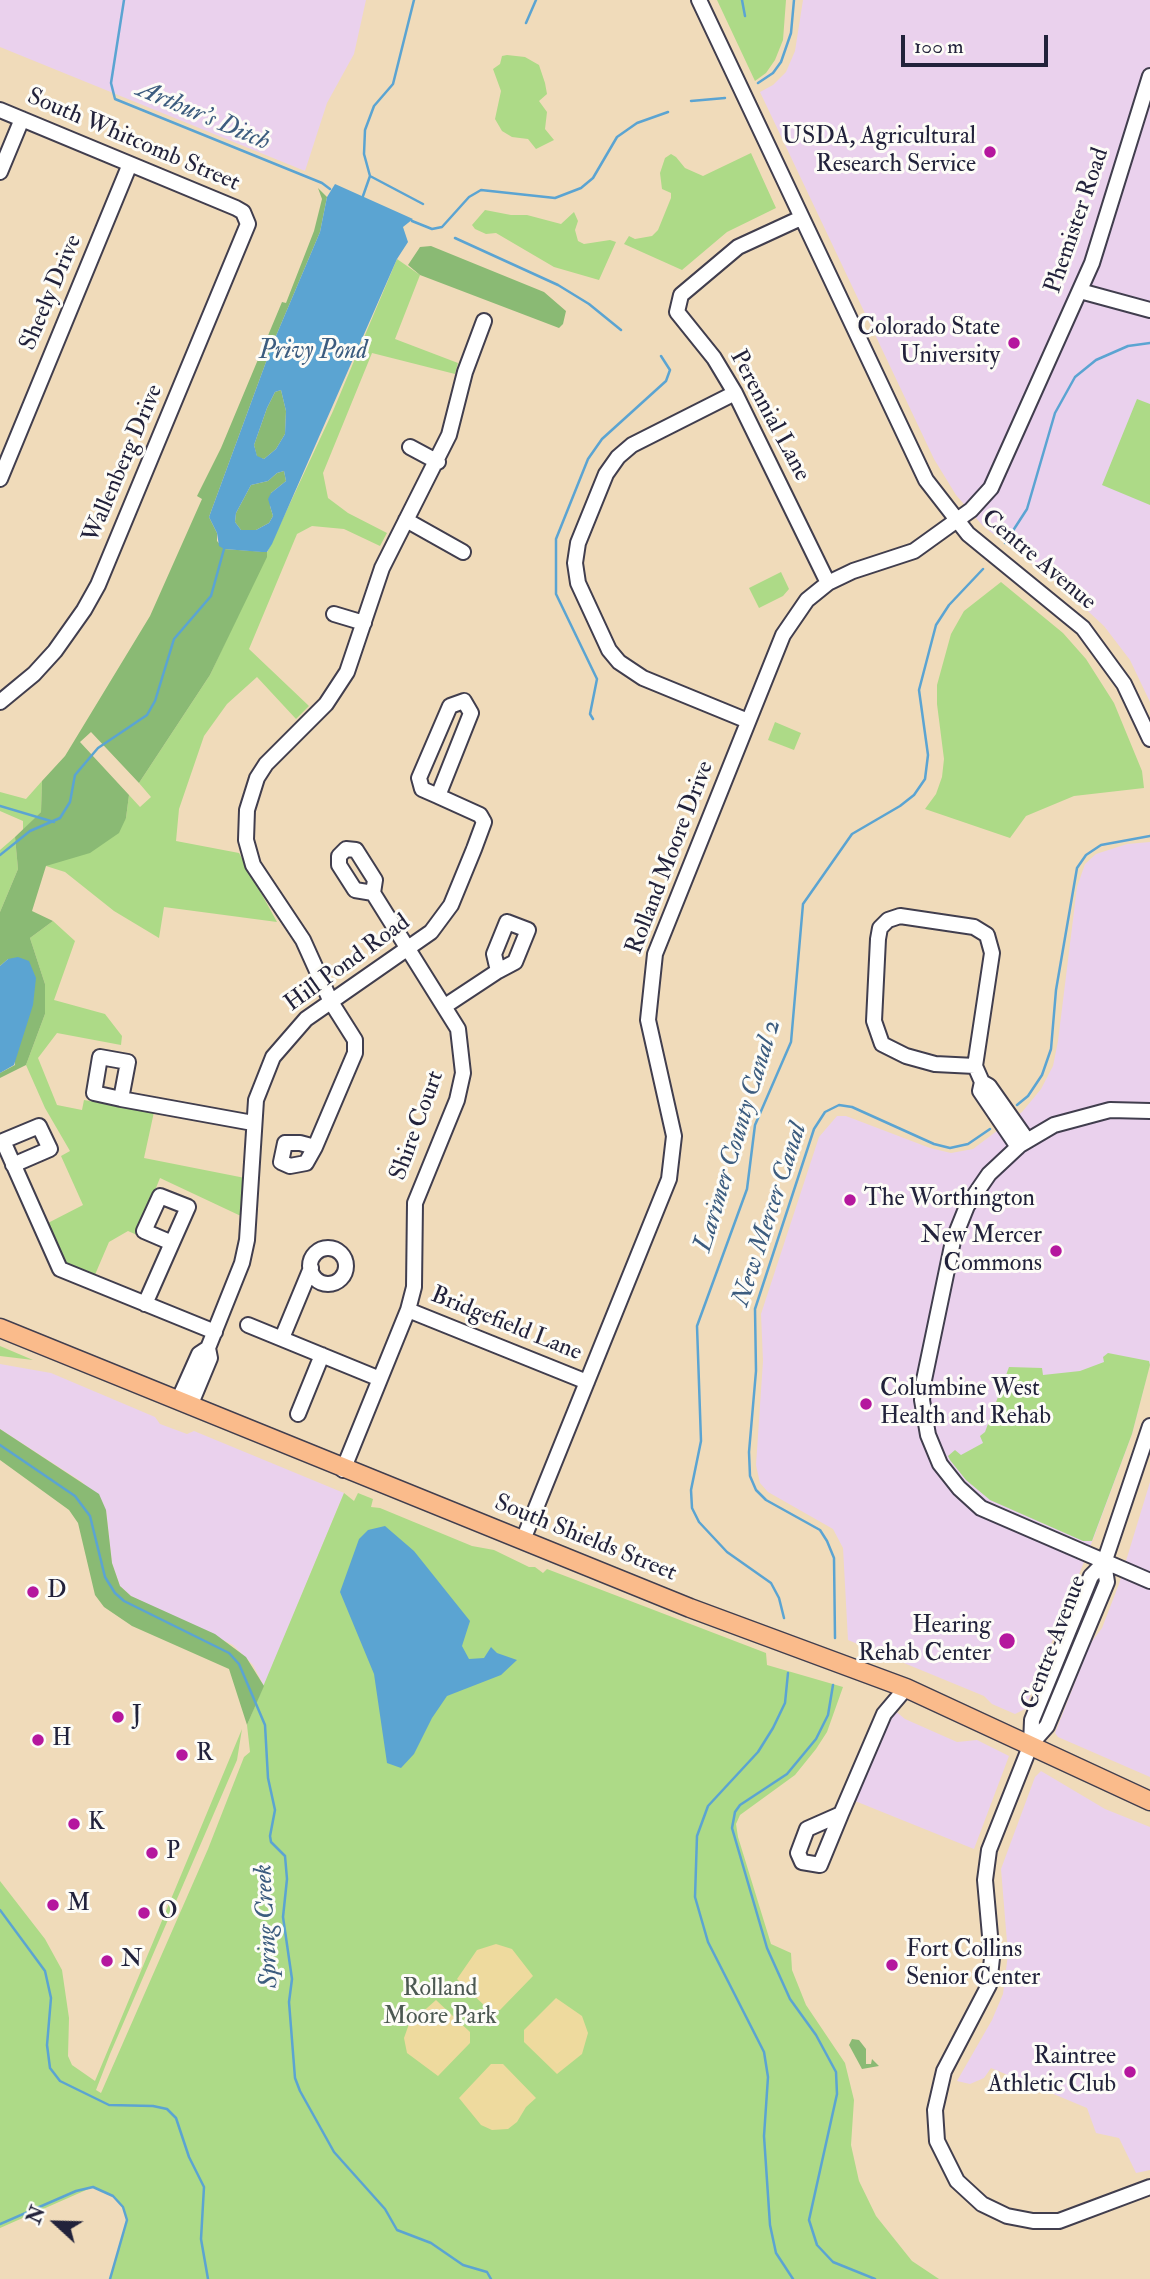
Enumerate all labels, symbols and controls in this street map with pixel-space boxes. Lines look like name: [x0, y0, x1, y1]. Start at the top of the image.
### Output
scale bar: [905, 21, 1052, 65]
text: 100 m: [914, 33, 964, 60]
water label: Arthur's Ditch: [132, 75, 274, 159]
street label: South Whitcomb Street: [22, 83, 244, 199]
place label: USDA, Agricultural Research Service: [782, 124, 976, 180]
marker: USDA, Agricultural Research Service: [982, 144, 998, 160]
street label: Phemister Road: [1040, 145, 1116, 297]
street label: Sheely Drive: [15, 231, 89, 355]
place label: Colorado State University: [857, 315, 1000, 371]
marker: Colorado State University: [1006, 335, 1022, 351]
water label: Privy Pond: [259, 336, 367, 368]
street label: Perennial Lane: [722, 346, 816, 486]
street label: Wallenberg Drive: [78, 381, 170, 547]
street label: Centre Avenue: [975, 505, 1101, 617]
street label: Rolland Moore Drive: [621, 757, 721, 959]
street label: Hill Pond Road: [280, 909, 416, 1019]
water label: Larimer County Canal 2: [689, 1016, 789, 1256]
street label: Shire Court: [385, 1067, 451, 1185]
water label: New Mercer Canal: [727, 1120, 815, 1310]
place label: The Worthington: [864, 1186, 1035, 1214]
marker: The Worthington: [842, 1192, 858, 1208]
place label: New Mercer Commons: [921, 1223, 1042, 1279]
marker: New Mercer Commons: [1048, 1243, 1064, 1259]
street label: Bridgefield Lane: [426, 1282, 586, 1368]
place label: Columbine West Health and Rehab: [880, 1376, 1051, 1432]
marker: Columbine West Health and Rehab: [858, 1396, 874, 1412]
street label: South Shields Street: [490, 1489, 680, 1589]
street label: Centre Avenue: [1016, 1572, 1094, 1714]
place label: D: [47, 1578, 67, 1606]
marker: D: [25, 1584, 41, 1600]
place label: Hearing Rehab Center: [858, 1613, 991, 1669]
marker: Hearing Rehab Center: [997, 1631, 1017, 1651]
place label: J: [132, 1703, 142, 1731]
marker: J: [110, 1709, 126, 1725]
place label: H: [52, 1726, 72, 1754]
marker: H: [30, 1732, 46, 1748]
place label: R: [196, 1741, 213, 1769]
marker: R: [174, 1747, 190, 1763]
place label: K: [88, 1810, 105, 1838]
marker: K: [66, 1816, 82, 1832]
place label: P: [166, 1839, 180, 1867]
marker: P: [144, 1845, 160, 1861]
water label: Spring Creek: [249, 1863, 287, 1989]
place label: M: [67, 1891, 90, 1919]
marker: M: [45, 1897, 61, 1913]
place label: O: [158, 1899, 178, 1927]
marker: O: [136, 1905, 152, 1921]
place label: Fort Collins Senior Center: [906, 1937, 1040, 1993]
place label: N: [121, 1947, 142, 1975]
marker: N: [99, 1953, 115, 1969]
marker: Fort Collins Senior Center: [884, 1957, 900, 1973]
park label: Rolland Moore Park: [383, 1976, 497, 2032]
place label: Raintree Athletic Club: [988, 2044, 1116, 2100]
marker: Raintree Athletic Club: [1122, 2064, 1138, 2080]
north arrow: [21, 2188, 91, 2258]
text: N: [22, 2203, 51, 2228]

